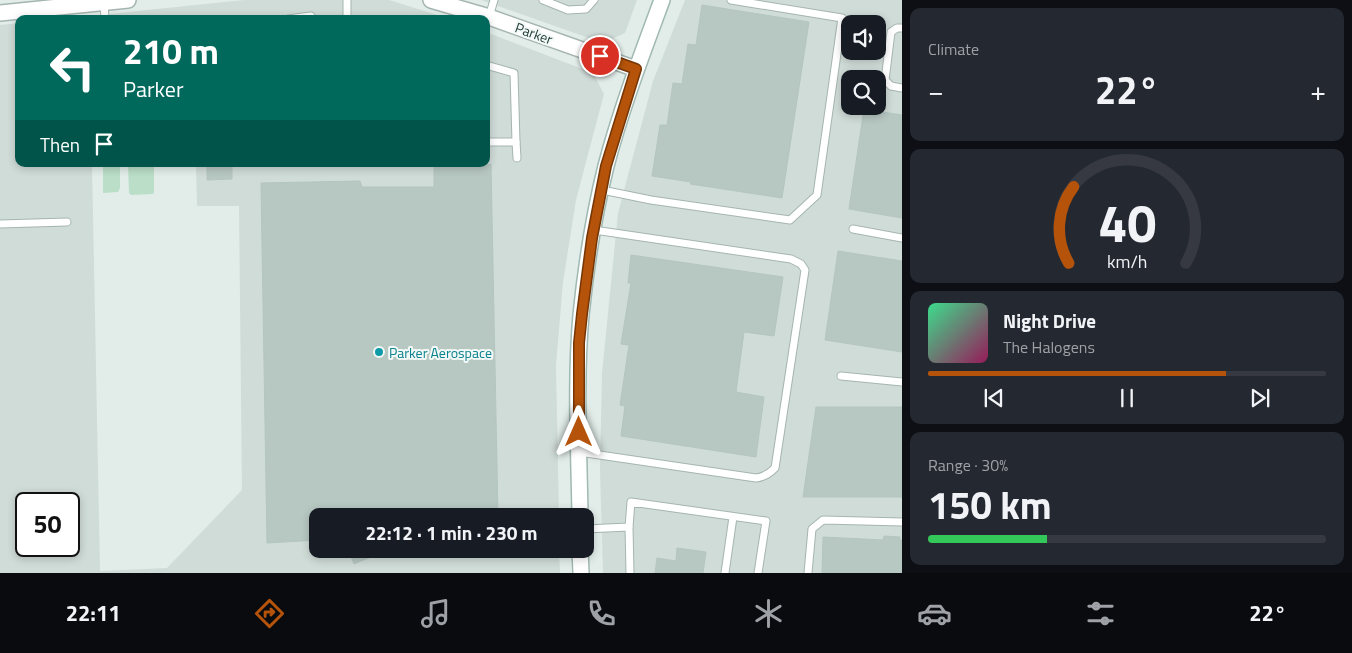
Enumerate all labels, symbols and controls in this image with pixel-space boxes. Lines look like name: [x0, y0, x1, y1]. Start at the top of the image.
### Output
map controls: [841, 15, 886, 115]
button: sound: [841, 15, 886, 60]
street label: Parker: [512, 17, 556, 50]
text: 210 m: [123, 24, 219, 78]
icon: left: [40, 35, 105, 100]
pin: [579, 35, 621, 77]
text: Climate: [928, 37, 979, 61]
icon: arrive: [586, 42, 614, 70]
text: 22°: [1095, 61, 1159, 119]
text: −: [928, 69, 944, 112]
text: +: [1310, 69, 1326, 112]
button: search: [841, 70, 886, 115]
text: Parker: [123, 72, 184, 106]
text: Then: [40, 130, 80, 159]
icon: arrive: [90, 130, 118, 158]
text: 40: [1098, 183, 1156, 262]
text: km/h: [1107, 248, 1147, 275]
text: Night Drive: [1003, 306, 1096, 335]
text: The Halogens: [1003, 335, 1095, 359]
place label: Parker Aerospace: [389, 342, 492, 363]
marker: Parker Aerospace: [373, 346, 385, 358]
icon: previous: [980, 384, 1008, 412]
icon: pause: [1113, 384, 1141, 412]
icon: next: [1246, 384, 1274, 412]
position arrow: [552, 405, 604, 457]
text: Range · 30%: [928, 453, 1008, 477]
text: 150 km: [928, 476, 1052, 534]
speed limit sign: 50: [15, 492, 80, 557]
text: 22:12 · 1 min · 230 m: [365, 518, 538, 547]
text: 22:11: [66, 596, 121, 630]
icon: directions: [252, 596, 287, 631]
icon: music: [418, 596, 453, 631]
icon: phone: [584, 596, 619, 631]
icon: climate: [751, 596, 786, 631]
icon: car: [917, 596, 952, 631]
icon: filters: [1083, 596, 1118, 631]
text: 22°: [1249, 596, 1286, 630]

